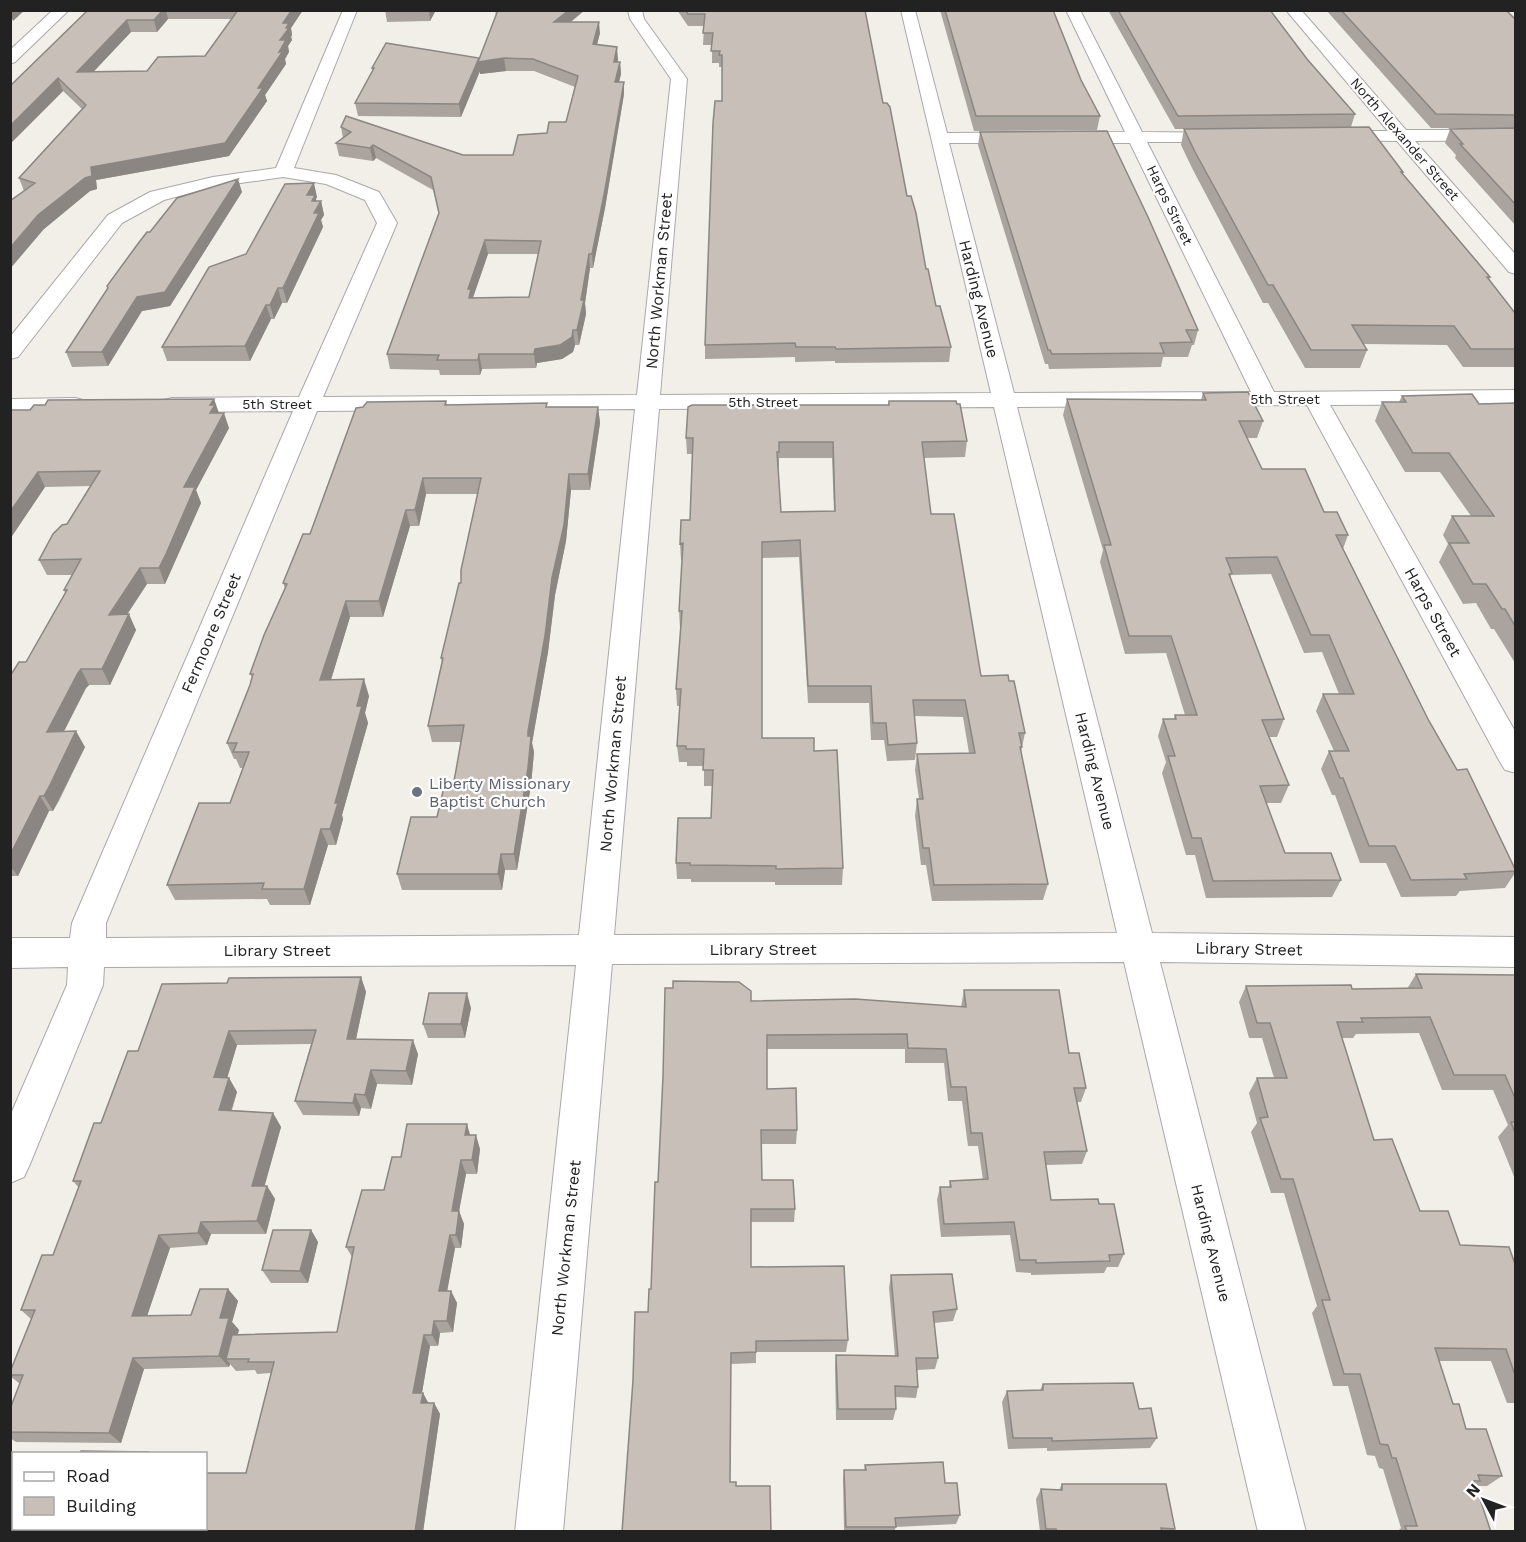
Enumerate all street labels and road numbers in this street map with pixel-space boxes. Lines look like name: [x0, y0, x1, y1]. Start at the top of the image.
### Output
street label: North Alexander Street: [1347, 75, 1463, 204]
street label: Harps Street: [1144, 162, 1196, 248]
street label: North Workman Street: [642, 192, 676, 370]
street label: Harding Avenue: [955, 238, 1003, 360]
street label: 5th Street: [1250, 391, 1320, 407]
street label: 5th Street: [728, 394, 798, 410]
street label: 5th Street: [242, 396, 312, 412]
street label: Harps Street: [1401, 564, 1466, 660]
street label: Fermoore Street: [177, 570, 245, 696]
street label: North Workman Street: [596, 675, 630, 853]
street label: Harding Avenue: [1071, 710, 1119, 832]
street label: Library Street: [1195, 939, 1303, 959]
street label: Library Street: [709, 940, 817, 959]
street label: Library Street: [223, 941, 331, 960]
street label: North Workman Street: [547, 1159, 585, 1337]
street label: Harding Avenue: [1187, 1182, 1235, 1304]

